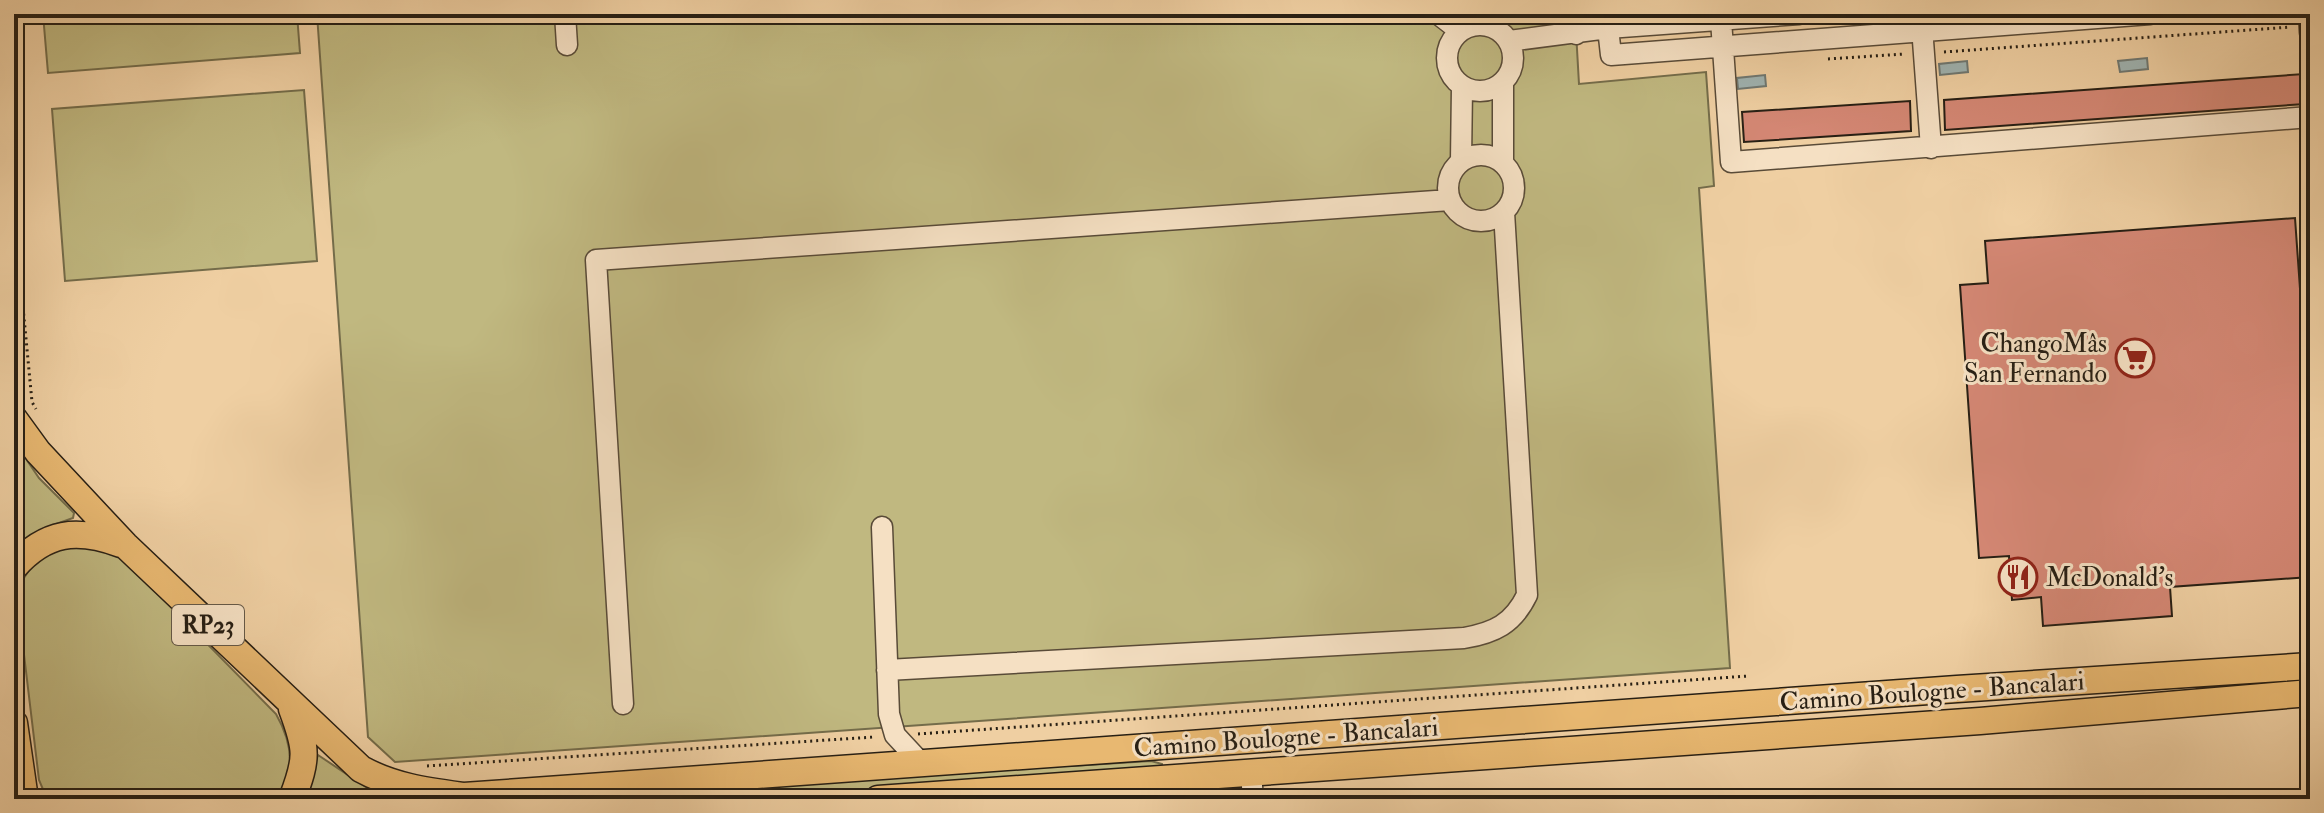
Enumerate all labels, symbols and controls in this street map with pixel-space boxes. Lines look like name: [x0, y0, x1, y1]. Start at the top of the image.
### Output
place label: ChangoMâs San Fernando: [1964, 328, 2107, 390]
supermarket icon: ChangoMâs San Fernando: [2114, 337, 2156, 379]
restaurant icon: McDonald's: [1997, 556, 2039, 598]
place label: McDonald's: [2046, 562, 2173, 594]
road number: RP23: [172, 605, 244, 645]
street label: Camino Boulogne - Bancalari: [1779, 665, 2086, 719]
street label: Camino Boulogne - Bancalari: [1133, 711, 1440, 765]

